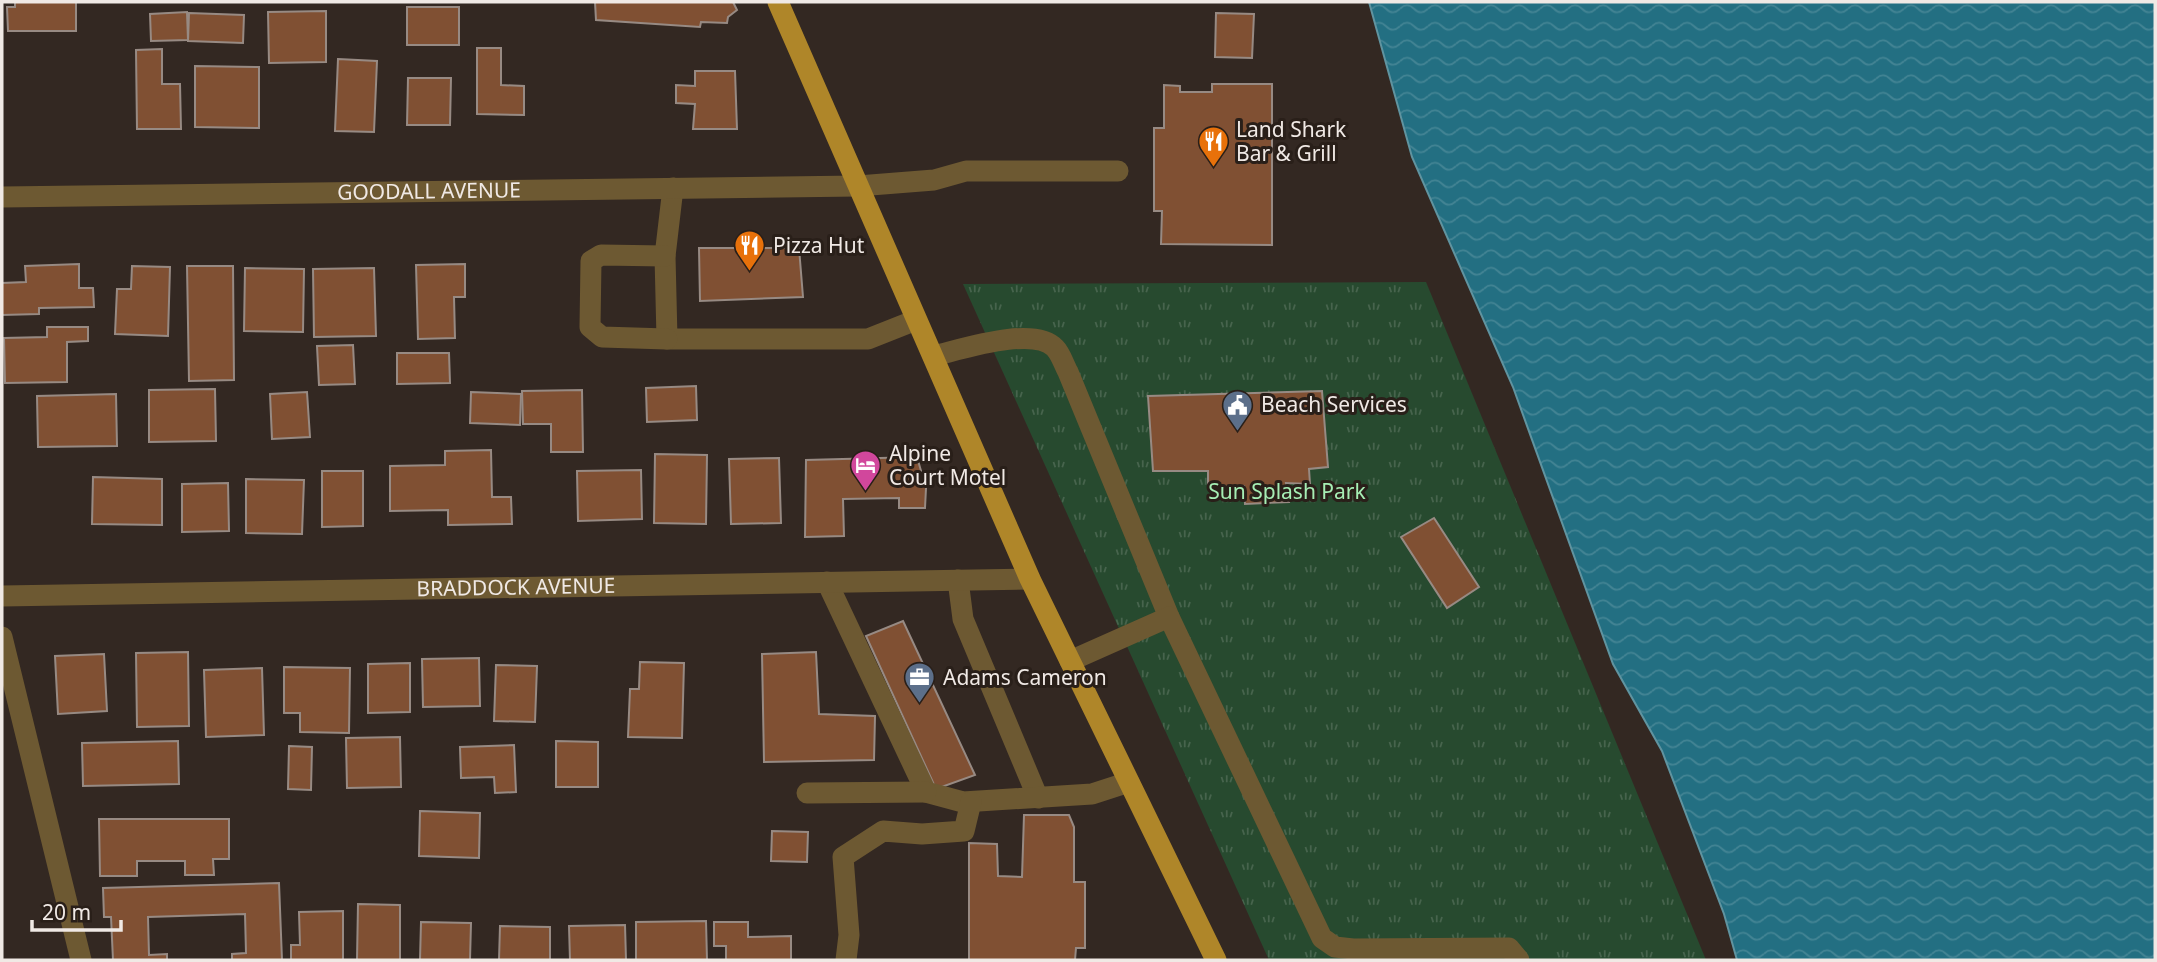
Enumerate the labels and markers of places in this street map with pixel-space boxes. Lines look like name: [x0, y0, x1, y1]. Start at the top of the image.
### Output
place label: Land Shark Bar & Grill: [1236, 115, 1347, 167]
restaurant icon: Land Shark Bar & Grill: [1196, 125, 1230, 169]
restaurant icon: Pizza Hut: [733, 229, 767, 273]
place label: Pizza Hut: [773, 231, 865, 259]
public building icon: Beach Services: [1221, 388, 1255, 432]
place label: Beach Services: [1261, 390, 1407, 418]
place label: Alpine Court Motel: [889, 439, 1006, 491]
hotel icon: Alpine Court Motel: [849, 449, 883, 493]
office icon: Adams Cameron: [903, 661, 937, 705]
place label: Adams Cameron: [943, 663, 1107, 691]

